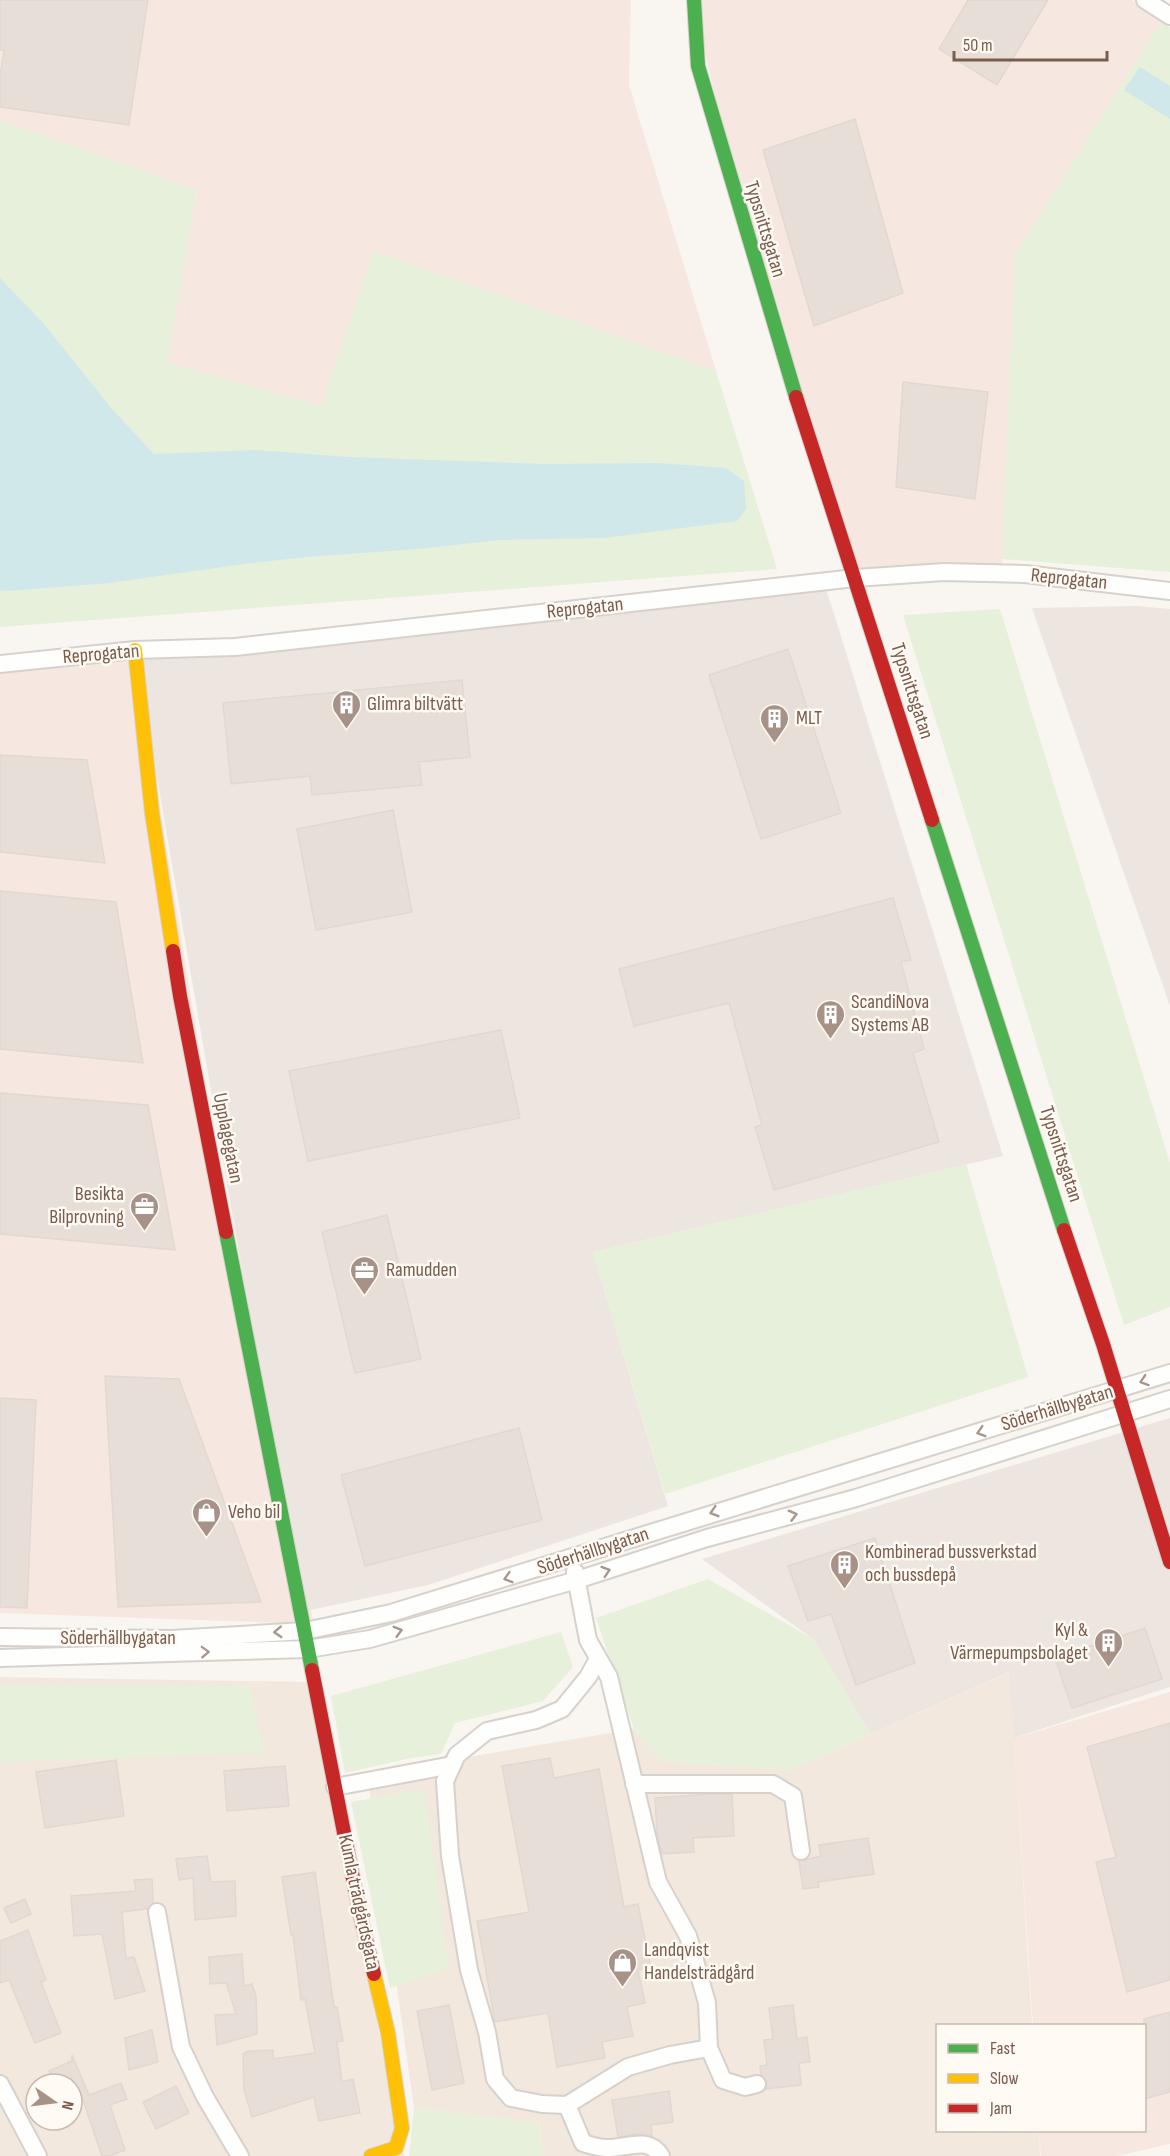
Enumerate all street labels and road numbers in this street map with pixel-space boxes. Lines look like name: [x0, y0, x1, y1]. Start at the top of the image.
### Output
street label: Typsnittsgatan: [739, 178, 791, 280]
street label: Reprogatan: [1030, 563, 1108, 595]
street label: Reprogatan: [546, 592, 624, 624]
street label: Reprogatan: [62, 639, 140, 669]
street label: Typsnittsgatan: [885, 640, 939, 742]
street label: Upplagegatan: [207, 1091, 249, 1185]
street label: Typsnittsgatan: [1034, 1103, 1088, 1205]
street label: Söderhällbygatan: [998, 1380, 1116, 1436]
street label: Söderhällbygatan: [534, 1522, 652, 1580]
street label: Söderhällbygatan: [60, 1626, 176, 1650]
street label: Kumla trädgårdsgata: [333, 1832, 385, 1972]

